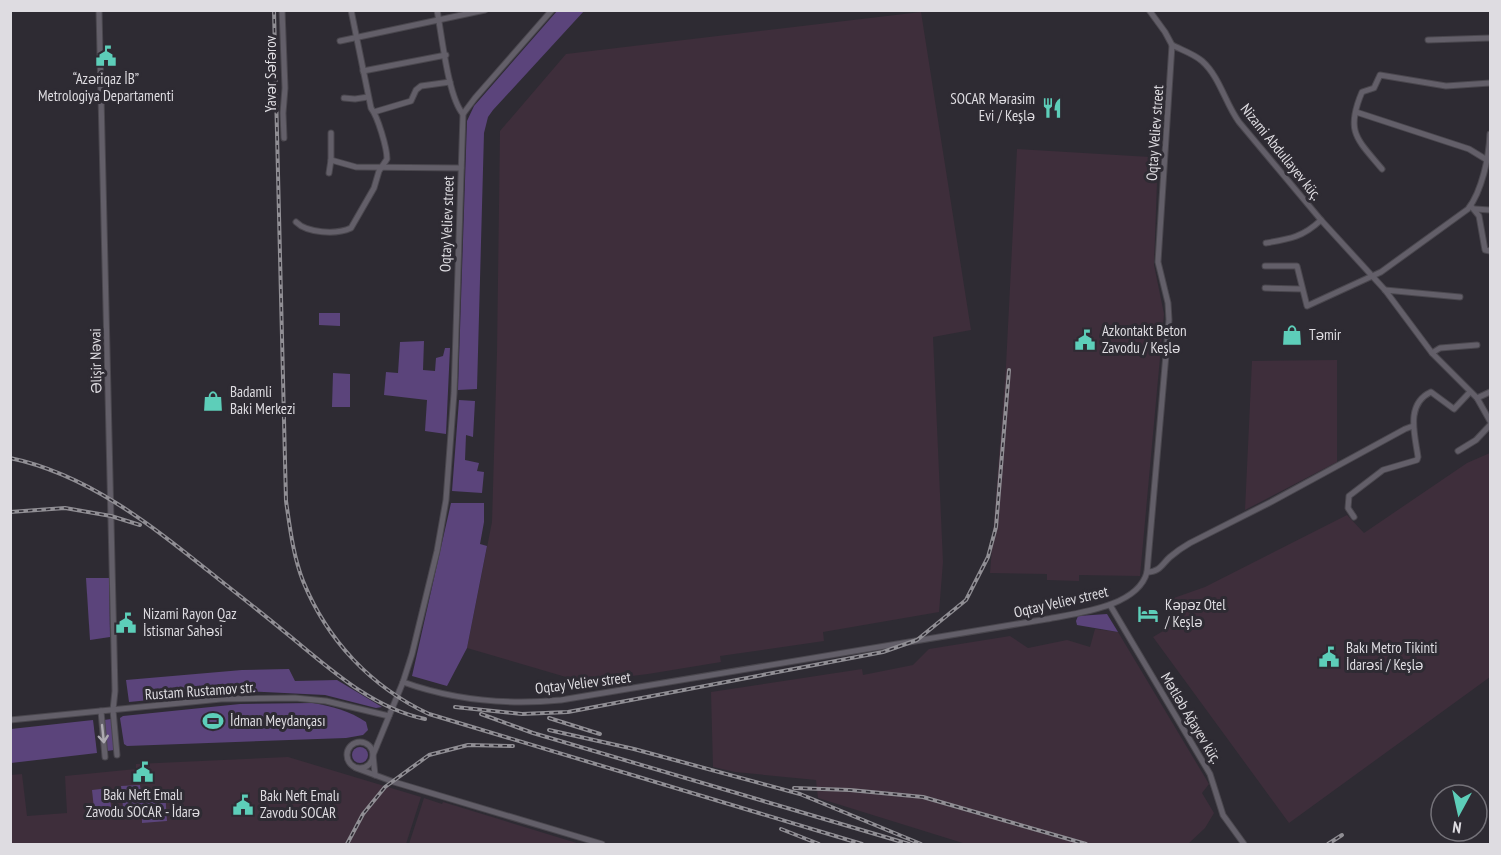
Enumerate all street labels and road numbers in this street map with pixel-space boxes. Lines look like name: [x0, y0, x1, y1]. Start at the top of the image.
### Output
street label: Yavər Səfərov: [261, 36, 280, 112]
street label: Oqtay Veliev street: [1142, 84, 1167, 182]
street label: Nizami Abdullayev küç.: [1237, 100, 1326, 204]
street label: Oqtay Veliev street: [435, 176, 458, 272]
street label: Əlişir Nəvai: [85, 328, 106, 394]
street label: Oqtay Veliev street: [1012, 581, 1110, 622]
street label: Oqtay Veliev street: [534, 667, 632, 698]
street label: Mətləb Ağayev küç.: [1157, 669, 1226, 767]
street label: Rustam Rustamov str.: [144, 677, 256, 704]

